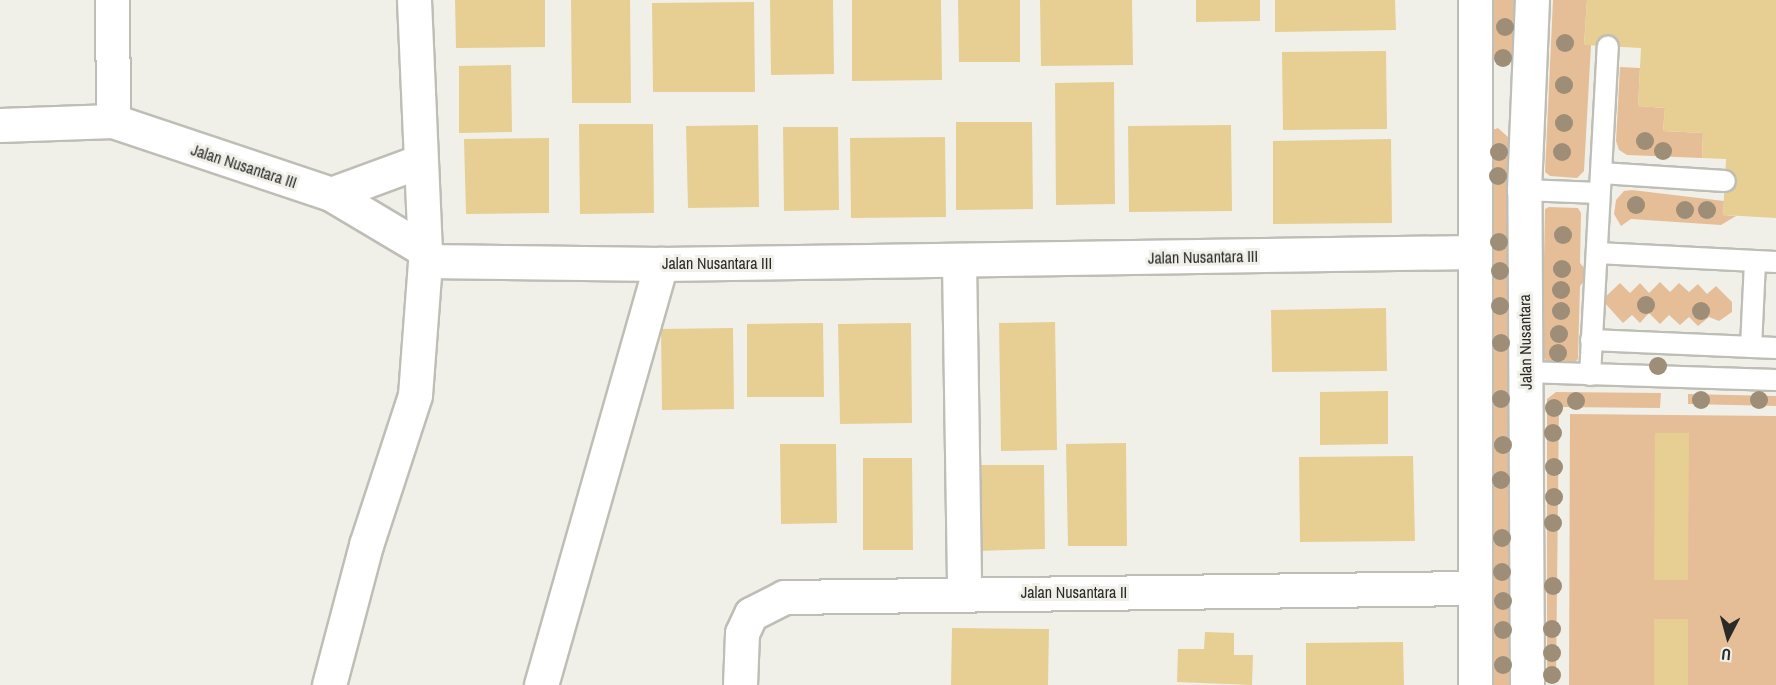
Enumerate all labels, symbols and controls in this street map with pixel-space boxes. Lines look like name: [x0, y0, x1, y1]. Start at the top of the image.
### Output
street label: Jalan Nusantara III: [189, 140, 299, 192]
street label: Jalan Nusantara III: [1148, 246, 1258, 268]
street label: Jalan Nusantara III: [662, 253, 772, 273]
street label: Jalan Nusantara: [1515, 294, 1535, 390]
street label: Jalan Nusantara II: [1021, 582, 1127, 602]
north arrow: [1698, 607, 1758, 667]
text: U: [1720, 643, 1732, 666]

